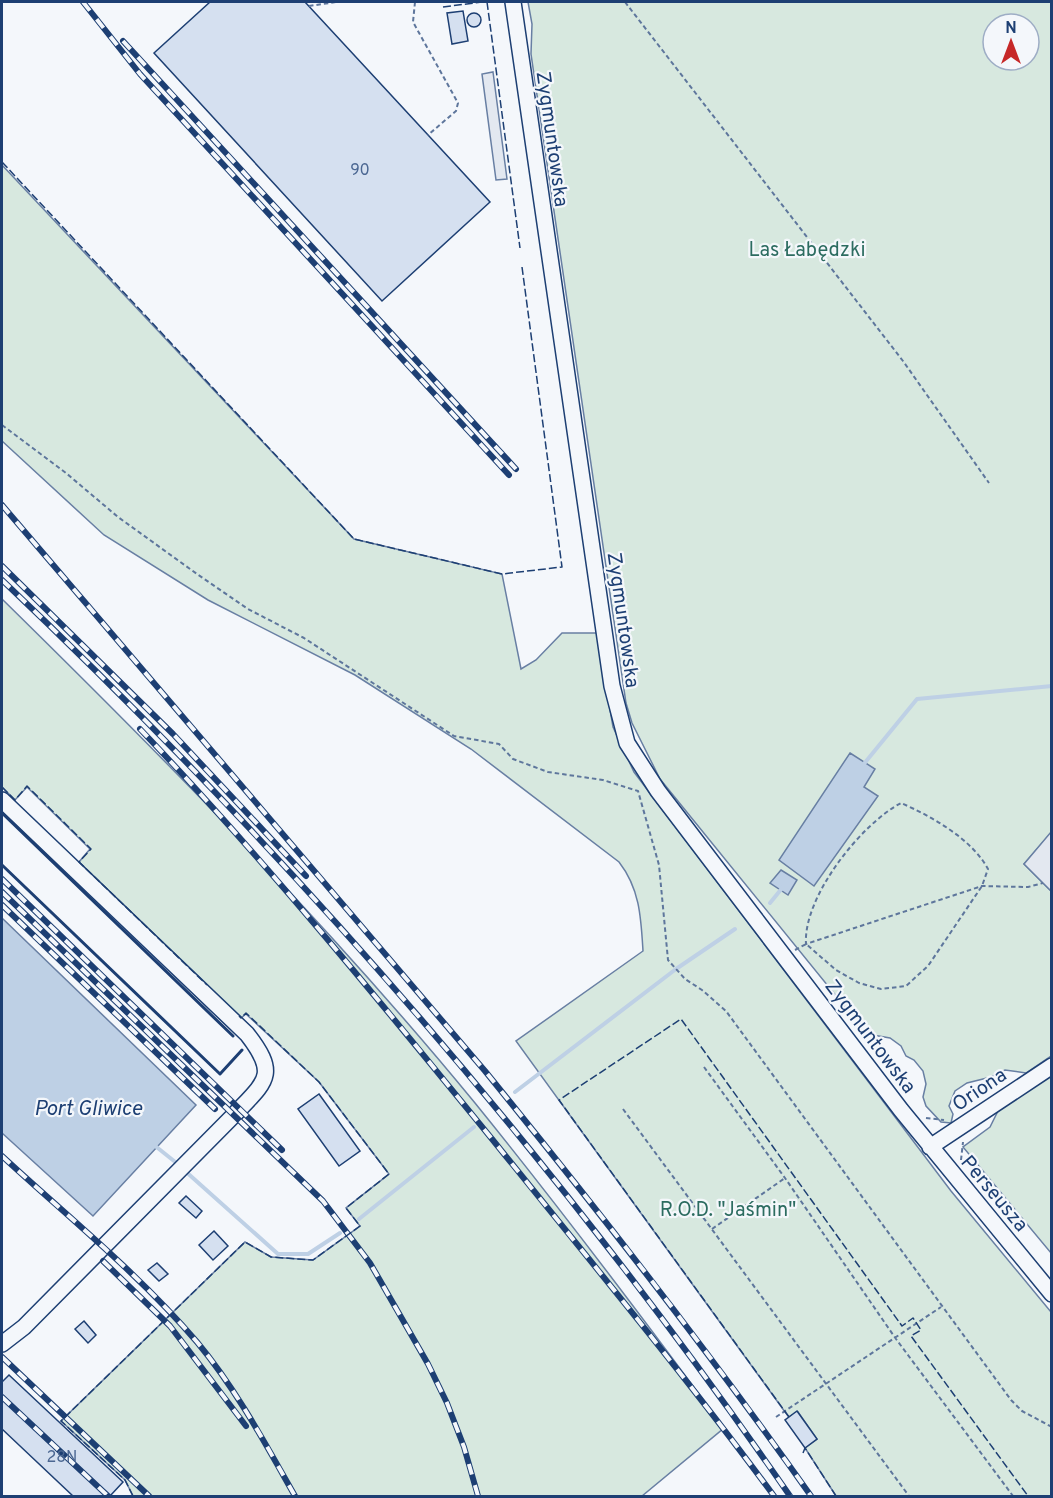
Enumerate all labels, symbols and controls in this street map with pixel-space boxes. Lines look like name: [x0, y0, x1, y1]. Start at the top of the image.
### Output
north arrow: [981, 12, 1041, 72]
text: N: [1005, 19, 1017, 39]
street label: Zygmuntowska: [529, 70, 573, 209]
house number: 90: [350, 161, 370, 181]
park label: Las Łabędzki: [748, 238, 866, 264]
street label: Zygmuntowska: [600, 551, 644, 690]
street label: Zygmuntowska: [818, 975, 921, 1100]
street label: Oriona: [948, 1063, 1012, 1118]
water label: Port Gliwice: [34, 1096, 143, 1123]
street label: Perseusza: [954, 1151, 1033, 1238]
park label: R.O.D. "Jaśmin": [660, 1198, 796, 1224]
house number: 28N: [47, 1448, 77, 1468]

